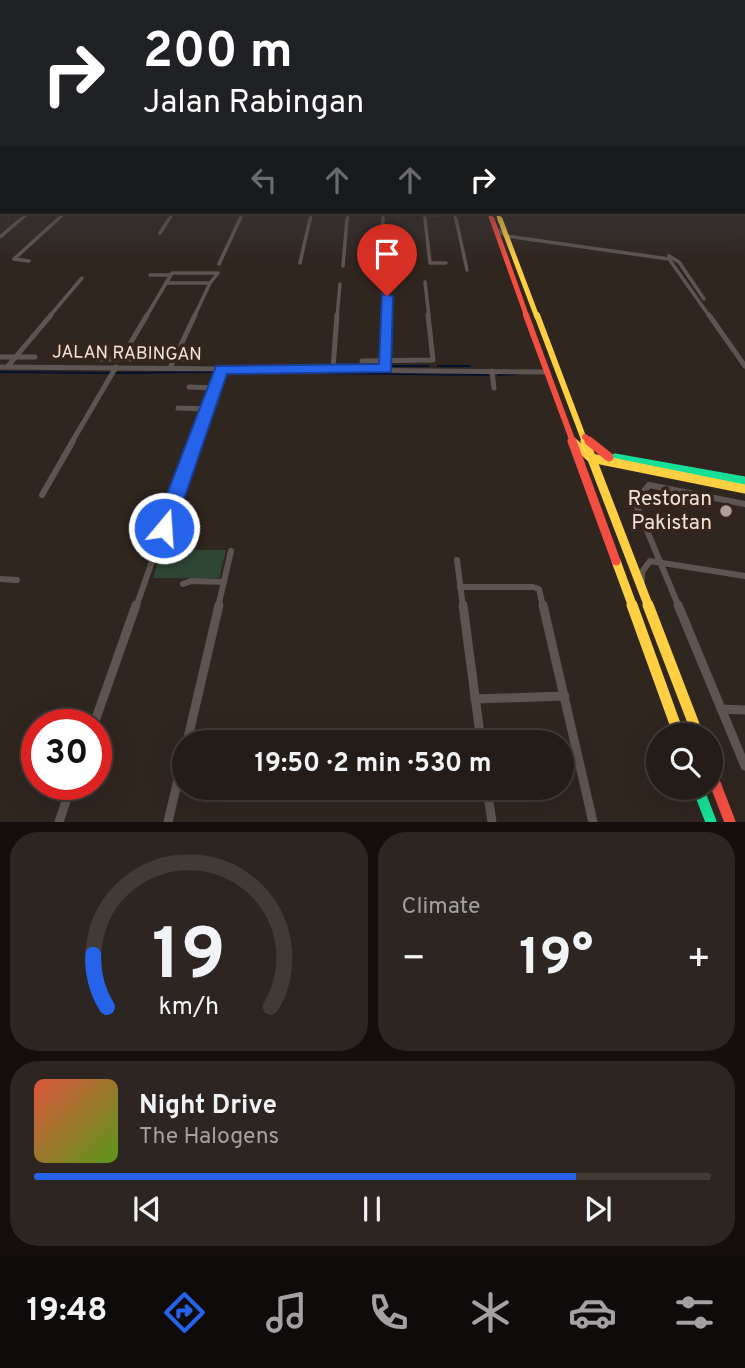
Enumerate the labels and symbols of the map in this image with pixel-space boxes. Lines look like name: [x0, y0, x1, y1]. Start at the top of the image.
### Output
pin: [357, 224, 417, 296]
street label: JALAN RABINGAN: [52, 341, 202, 367]
place label: Restoran Pakistan: [628, 486, 712, 537]
position arrow: [127, 491, 201, 565]
marker: Restoran Pakistan: [718, 503, 734, 519]
speed limit sign: 30: [21, 709, 112, 800]

